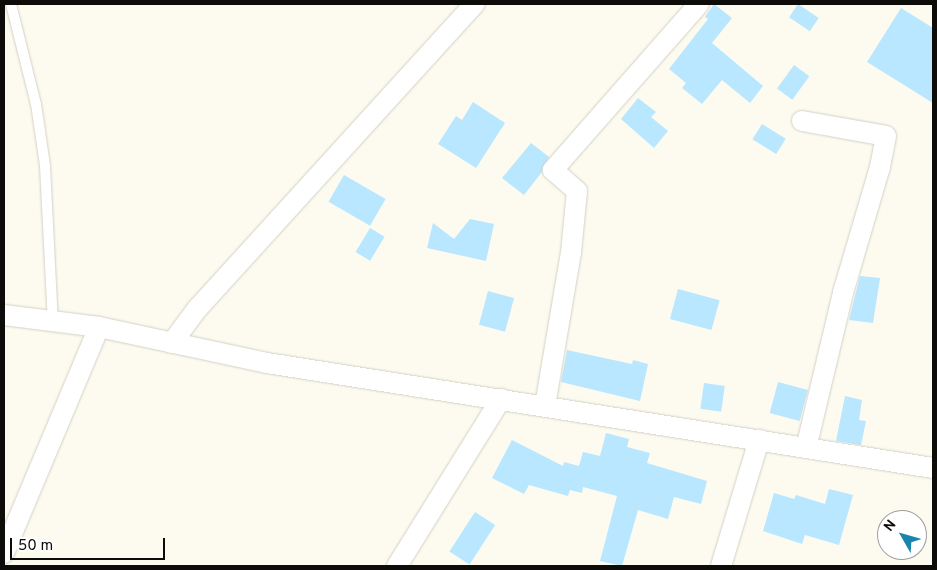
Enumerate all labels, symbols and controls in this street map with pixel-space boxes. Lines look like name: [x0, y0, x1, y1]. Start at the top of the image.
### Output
north arrow: [877, 510, 927, 560]
text: N: [881, 517, 900, 535]
scale bar: [12, 528, 168, 560]
text: 50 m: [18, 537, 53, 556]

